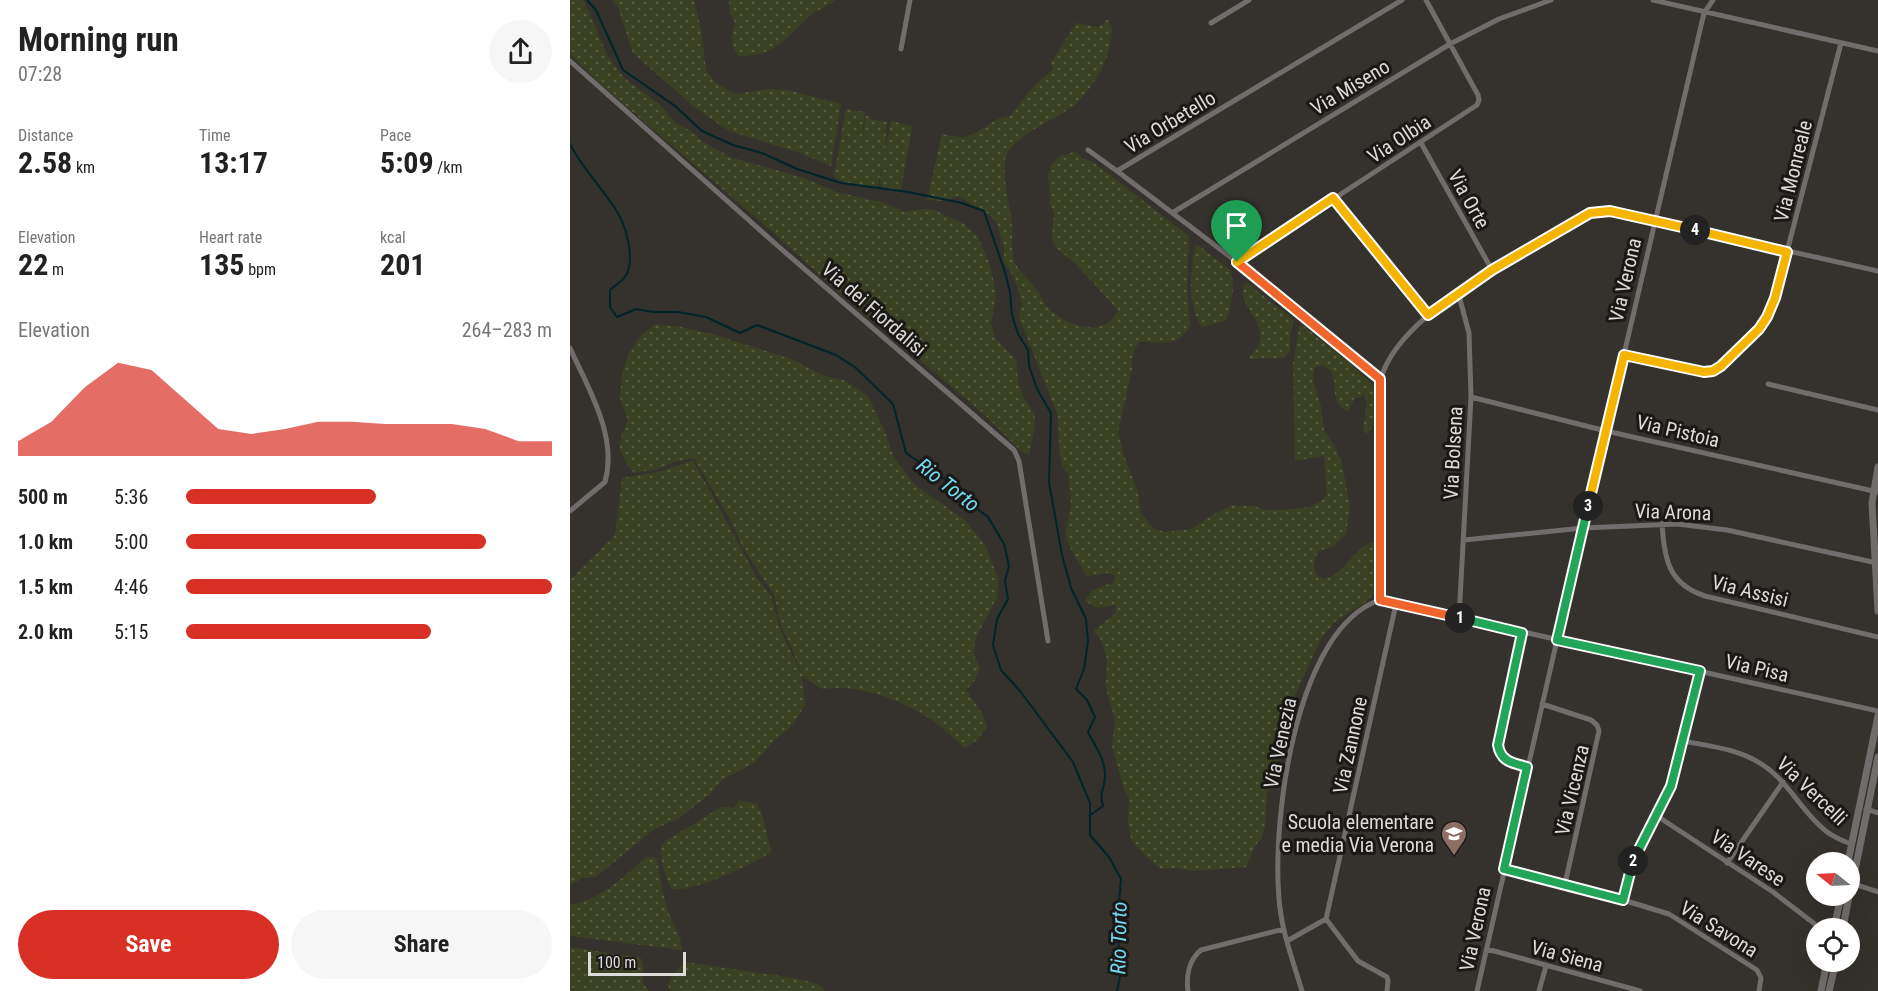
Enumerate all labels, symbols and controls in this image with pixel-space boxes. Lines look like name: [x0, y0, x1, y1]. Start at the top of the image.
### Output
text: Morning run: [18, 20, 179, 59]
button: share: [489, 20, 552, 83]
street label: Via Miseno: [1306, 54, 1394, 120]
text: 07:28: [18, 62, 62, 86]
street label: Via Orbetello: [1120, 85, 1220, 159]
street label: Via Olbia: [1363, 110, 1435, 168]
street label: Via Monreale: [1769, 118, 1817, 224]
text: Distance: [18, 126, 73, 145]
text: Time: [199, 126, 231, 145]
text: Pace: [380, 126, 411, 145]
text: 2.58: [18, 145, 72, 180]
text: 13:17: [199, 145, 268, 180]
text: 5:09: [380, 145, 434, 180]
text: km: [72, 158, 95, 177]
text: /km: [434, 158, 463, 177]
street label: Via Orte: [1443, 165, 1495, 233]
pin: [1211, 200, 1262, 262]
icon: arrive: [1220, 209, 1253, 242]
pin: 4: [1680, 215, 1710, 245]
text: 4: [1691, 220, 1699, 239]
text: Elevation: [18, 228, 76, 247]
text: Heart rate: [199, 228, 262, 247]
text: kcal: [380, 228, 406, 247]
street label: Via Verona: [1604, 236, 1646, 324]
text: 22: [18, 247, 48, 282]
text: 135: [199, 247, 244, 282]
text: 201: [380, 247, 425, 282]
street label: Via dei Fiordalisi: [817, 257, 931, 361]
text: m: [48, 260, 64, 279]
text: bpm: [244, 260, 276, 279]
text: Elevation: [18, 318, 90, 342]
text: 264–283 m: [462, 318, 552, 342]
street label: Via Bolsena: [1439, 406, 1467, 500]
street label: Via Pistoia: [1634, 410, 1722, 452]
water label: Rio Torto: [912, 453, 984, 517]
text: 500 m: [18, 485, 68, 509]
text: 5:36: [114, 485, 148, 509]
pin: 3: [1573, 491, 1603, 521]
text: 3: [1584, 496, 1592, 515]
street label: Via Arona: [1634, 499, 1712, 525]
text: 1.0 km: [18, 530, 73, 554]
text: 5:00: [114, 530, 148, 554]
street label: Via Assisi: [1709, 570, 1791, 612]
text: 1.5 km: [18, 575, 73, 599]
text: 4:46: [114, 575, 148, 599]
pin: 1: [1445, 603, 1475, 633]
text: 1: [1456, 608, 1464, 627]
text: 2.0 km: [18, 620, 73, 644]
text: 5:15: [114, 620, 148, 644]
street label: Via Pisa: [1723, 649, 1791, 687]
street label: Via Zannone: [1328, 694, 1372, 796]
street label: Via Venezia: [1259, 695, 1301, 791]
street label: Via Vicenza: [1550, 742, 1594, 838]
street label: Via Vercelli: [1772, 752, 1852, 830]
place label: Scuola elementare e media Via Verona: [1282, 810, 1434, 857]
school or university icon: Scuola elementare e media Via Verona: [1439, 819, 1469, 857]
street label: Via Varese: [1706, 825, 1790, 891]
pin: 2: [1618, 846, 1648, 876]
text: 2: [1629, 851, 1637, 870]
north arrow: [1806, 852, 1860, 906]
map controls: [1806, 852, 1860, 972]
street label: Via Verona: [1454, 885, 1496, 973]
street label: Via Savona: [1676, 896, 1762, 962]
water label: Rio Torto: [1106, 901, 1132, 975]
button: Save: [18, 910, 279, 979]
button: Share: [291, 910, 552, 979]
button: locate: [1806, 918, 1860, 972]
street label: Via Siena: [1528, 935, 1606, 977]
scale bar: [588, 949, 686, 976]
text: 100 m: [597, 953, 636, 972]

